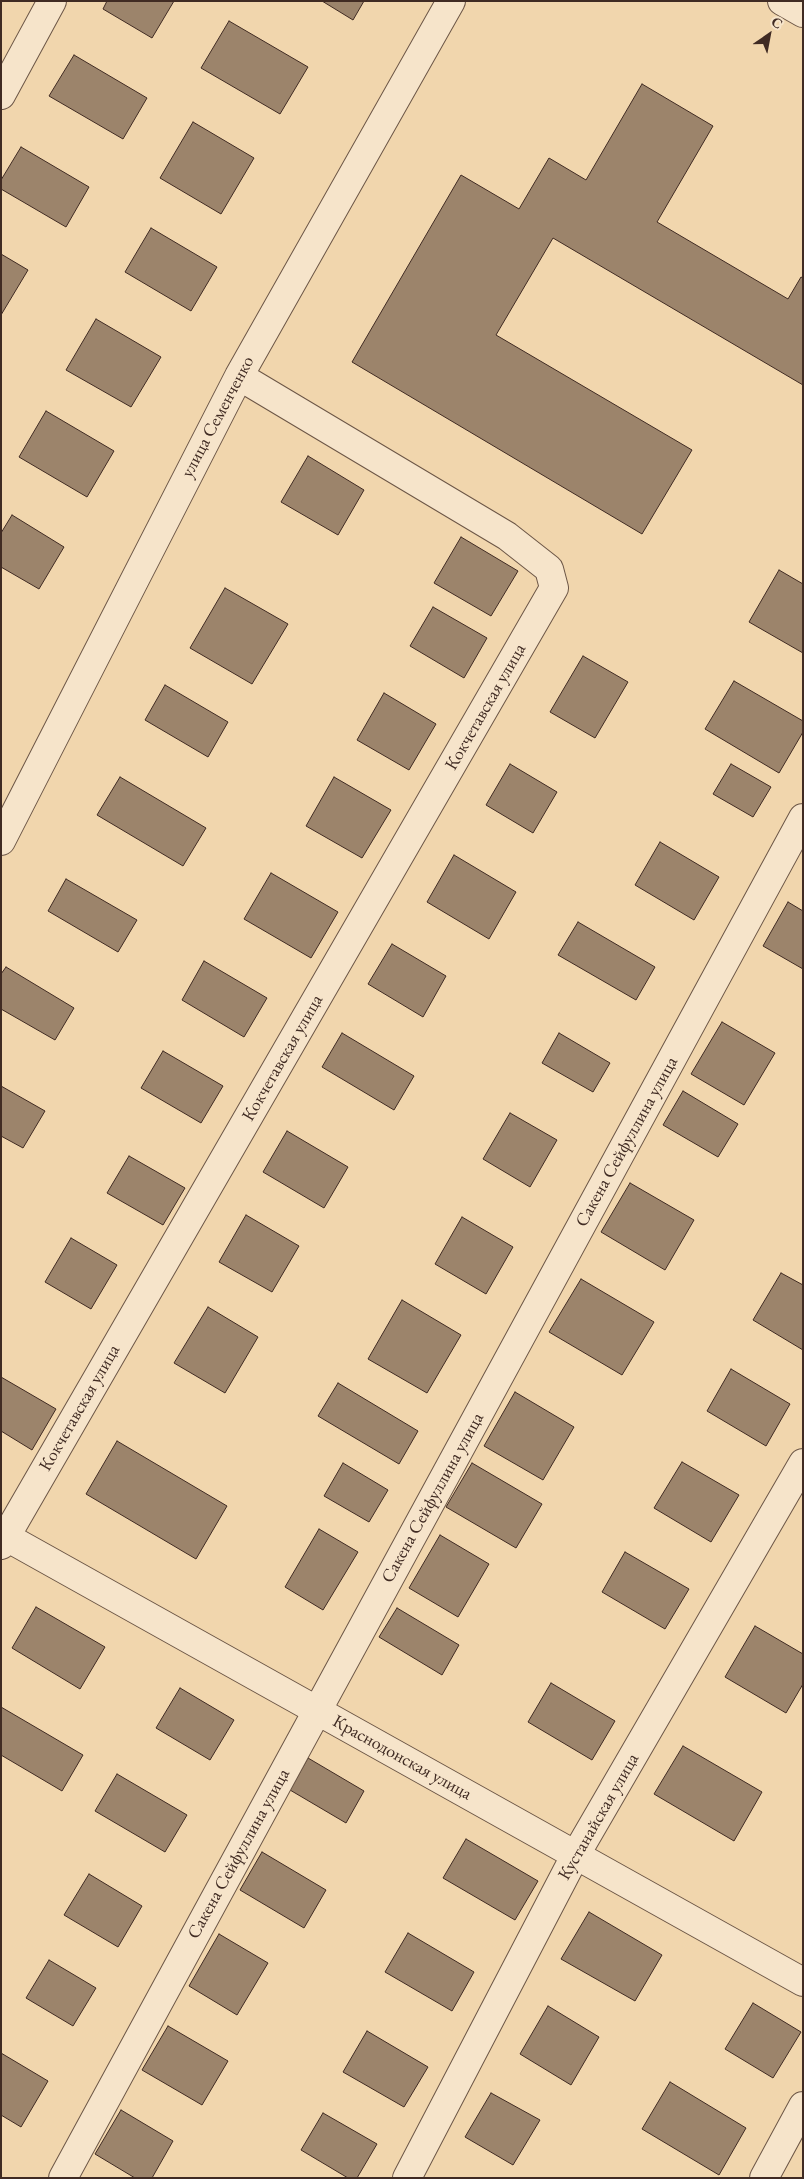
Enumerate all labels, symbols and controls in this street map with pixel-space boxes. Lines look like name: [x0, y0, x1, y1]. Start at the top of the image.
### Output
north arrow: [744, 10, 794, 60]
text: С: [768, 12, 786, 33]
street label: улица Семенченко: [177, 352, 259, 482]
street label: Кокчетавская улица: [441, 640, 531, 774]
street label: Кокчетавская улица: [238, 991, 328, 1125]
street label: Сакена Сейфуллина улица: [571, 1053, 683, 1231]
street label: Кокчетавская улица: [35, 1341, 125, 1475]
street label: Сакена Сейфуллина улица: [377, 1409, 489, 1587]
street label: Краснодонская улица: [329, 1711, 475, 1805]
street label: Кустанайская улица: [554, 1750, 644, 1884]
street label: Сакена Сейфуллина улица: [183, 1765, 295, 1943]

